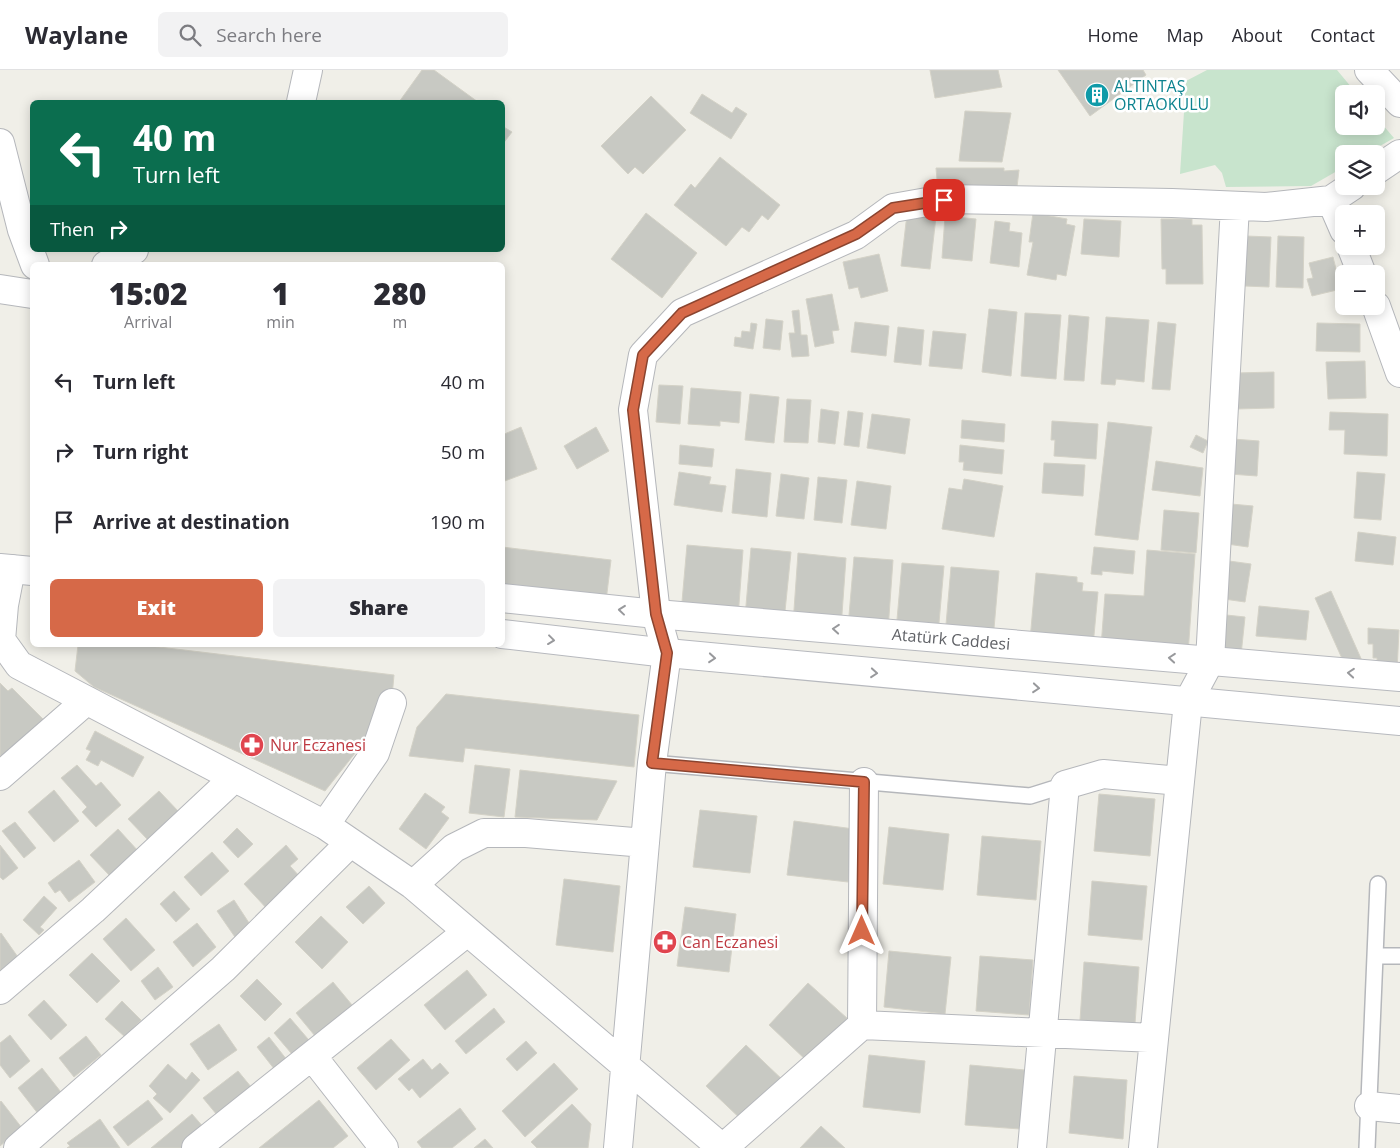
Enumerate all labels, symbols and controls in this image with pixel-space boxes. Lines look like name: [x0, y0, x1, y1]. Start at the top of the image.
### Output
search box: [158, 12, 508, 57]
text: Waylane: [25, 18, 128, 51]
icon: search: [176, 21, 204, 49]
text: Search here: [216, 22, 322, 48]
text: Home: [1088, 23, 1138, 47]
text: Map: [1166, 23, 1204, 47]
text: About: [1232, 23, 1282, 47]
text: Contact: [1310, 23, 1375, 47]
place label: ALTINTAŞ ORTAOKULU: [1114, 75, 1209, 115]
building icon: ALTINTAŞ ORTAOKULU: [1084, 82, 1110, 108]
map controls: [1335, 85, 1385, 315]
button: sound: [1335, 85, 1385, 135]
text: 40 m: [133, 114, 216, 161]
icon: left: [50, 120, 115, 185]
button: layers: [1335, 145, 1385, 195]
text: Turn left: [133, 159, 220, 189]
pin: [923, 179, 965, 221]
icon: arrive: [930, 186, 958, 214]
button: +: [1335, 205, 1385, 255]
icon: right: [104, 215, 132, 243]
text: Then: [50, 216, 94, 242]
button: −: [1335, 265, 1385, 315]
text: 15:02: [109, 273, 188, 314]
text: 1: [272, 273, 289, 314]
text: 280: [374, 273, 426, 314]
text: Arrival: [124, 311, 172, 333]
text: min: [266, 311, 295, 333]
text: m: [393, 311, 407, 333]
icon: left: [50, 368, 78, 396]
text: Turn left: [93, 369, 175, 395]
text: 40 m: [441, 369, 485, 395]
icon: right: [50, 438, 78, 466]
text: Turn right: [93, 439, 188, 465]
text: 50 m: [441, 439, 485, 465]
icon: arrive: [50, 508, 78, 536]
text: Arrive at destination: [93, 509, 290, 535]
text: 190 m: [430, 509, 485, 535]
button: Exit: [50, 579, 263, 637]
button: Share: [273, 579, 485, 637]
one-way arrow: [617, 605, 625, 616]
street label: Atatürk Caddesi: [891, 623, 1011, 655]
one-way arrow: [832, 624, 840, 635]
one-way arrow: [547, 634, 555, 645]
one-way arrow: [709, 652, 717, 663]
one-way arrow: [1168, 653, 1176, 664]
one-way arrow: [871, 667, 879, 678]
one-way arrow: [1347, 668, 1355, 679]
one-way arrow: [1032, 682, 1040, 693]
pharmacy icon: Nur Eczanesi: [239, 732, 265, 758]
place label: Nur Eczanesi: [270, 734, 366, 756]
position arrow: [835, 904, 887, 956]
pharmacy icon: Can Eczanesi: [652, 929, 678, 955]
place label: Can Eczanesi: [682, 931, 778, 953]

